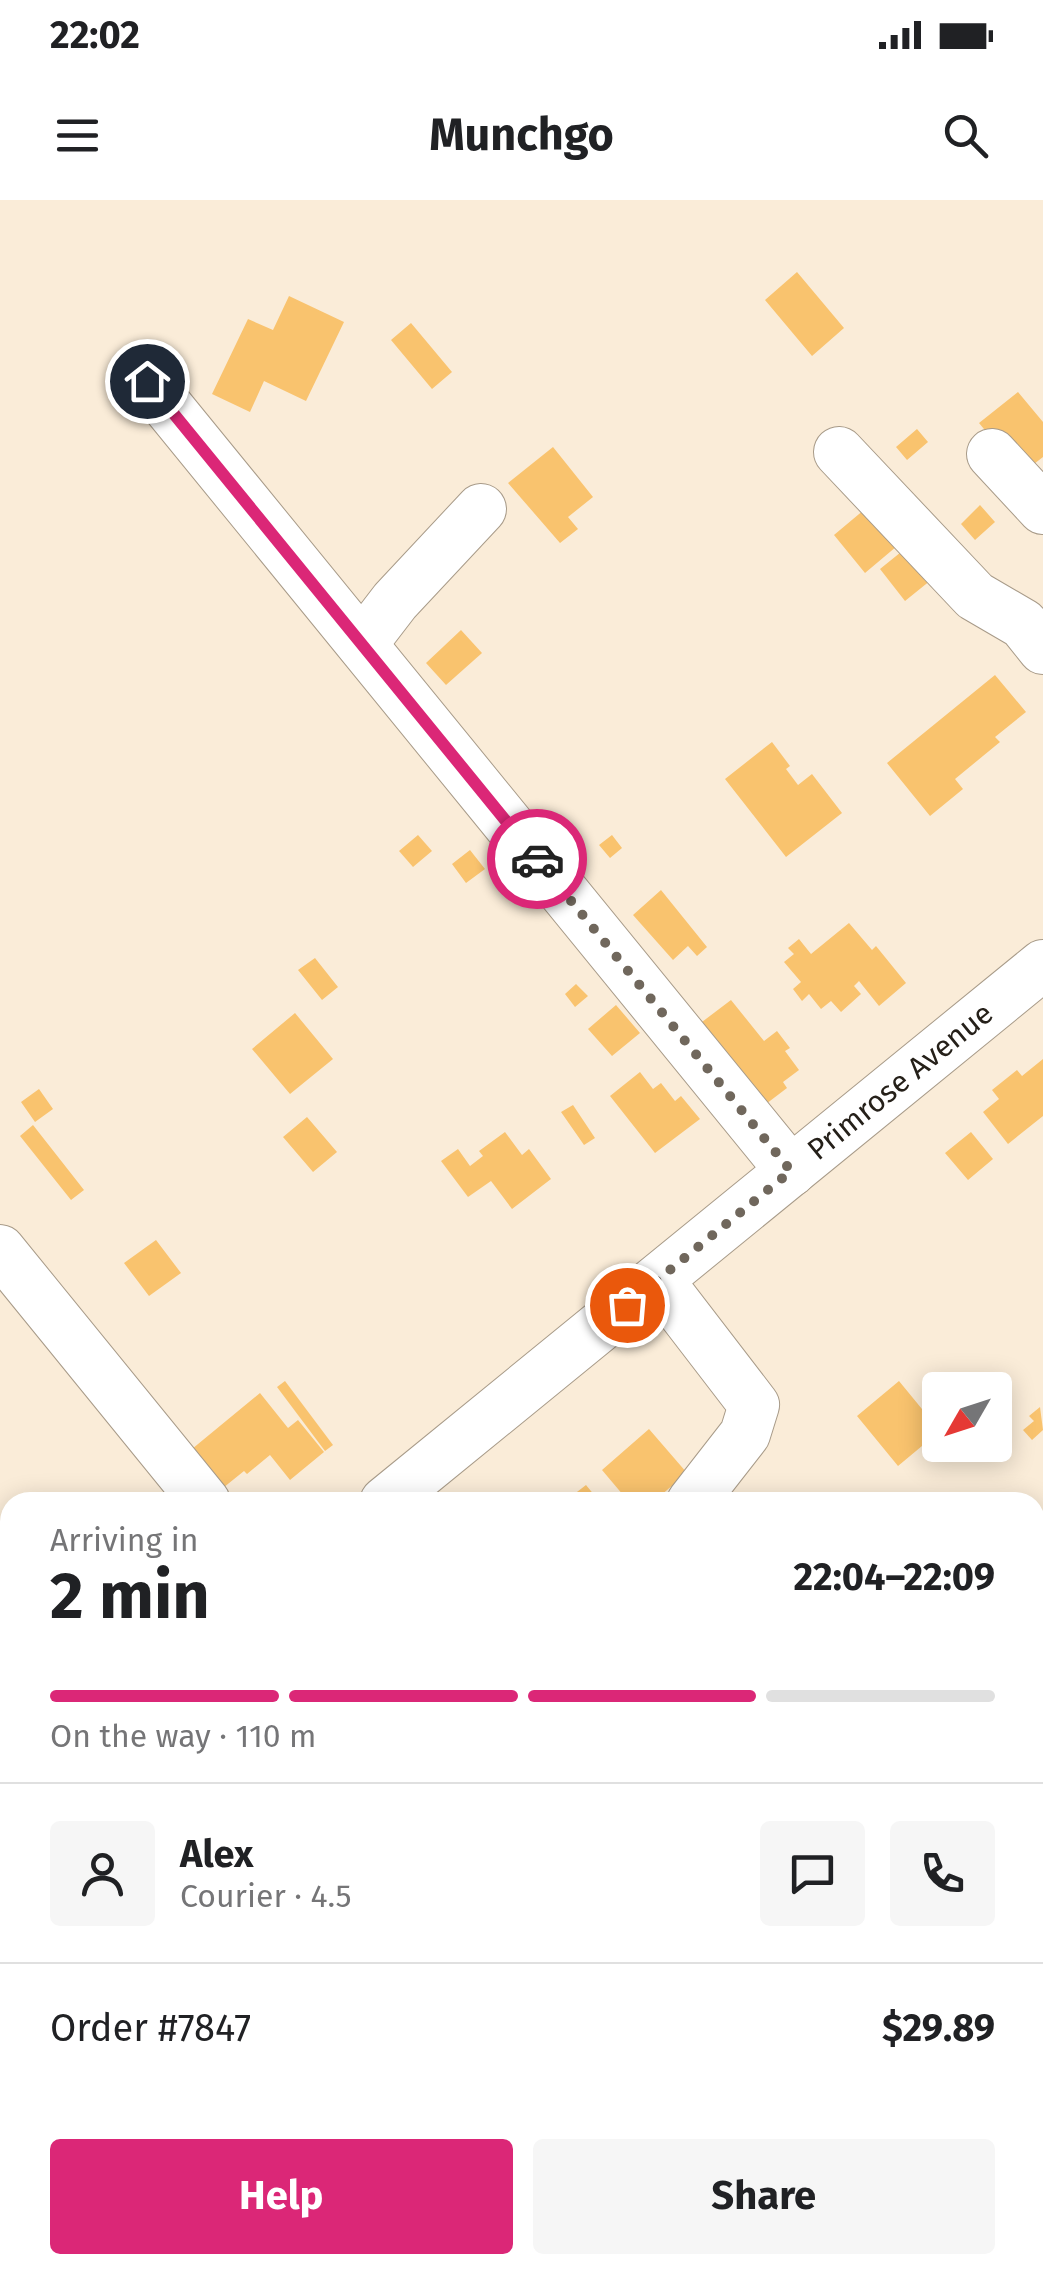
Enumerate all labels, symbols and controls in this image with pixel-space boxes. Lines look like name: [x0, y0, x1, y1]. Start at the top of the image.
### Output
text: 22:02: [50, 12, 140, 58]
icon: menu: [50, 108, 105, 163]
text: Munchgo: [429, 108, 614, 162]
icon: search: [938, 108, 993, 163]
pin: [105, 339, 190, 424]
icon: home: [120, 354, 175, 409]
courier: [487, 809, 587, 909]
icon: car: [510, 832, 565, 887]
street label: Primrose Avenue: [800, 995, 1000, 1168]
pin: [585, 1263, 670, 1348]
icon: bag: [600, 1278, 655, 1333]
north arrow: [922, 1372, 1012, 1462]
map controls: [922, 1372, 1012, 1462]
text: Arriving in: [50, 1521, 198, 1559]
text: 22:04–22:09: [793, 1554, 995, 1600]
text: 2 min: [50, 1557, 210, 1635]
text: On the way · 110 m: [50, 1717, 317, 1755]
button: person: [50, 1821, 155, 1926]
button: chat: [760, 1821, 865, 1926]
button: phone: [890, 1821, 995, 1926]
text: Alex: [180, 1831, 253, 1877]
text: Courier · 4.5: [180, 1877, 351, 1915]
text: Order #7847: [50, 2005, 251, 2051]
text: $29.89: [882, 2005, 995, 2051]
button: Help: [50, 2139, 513, 2254]
button: Share: [533, 2139, 995, 2254]

